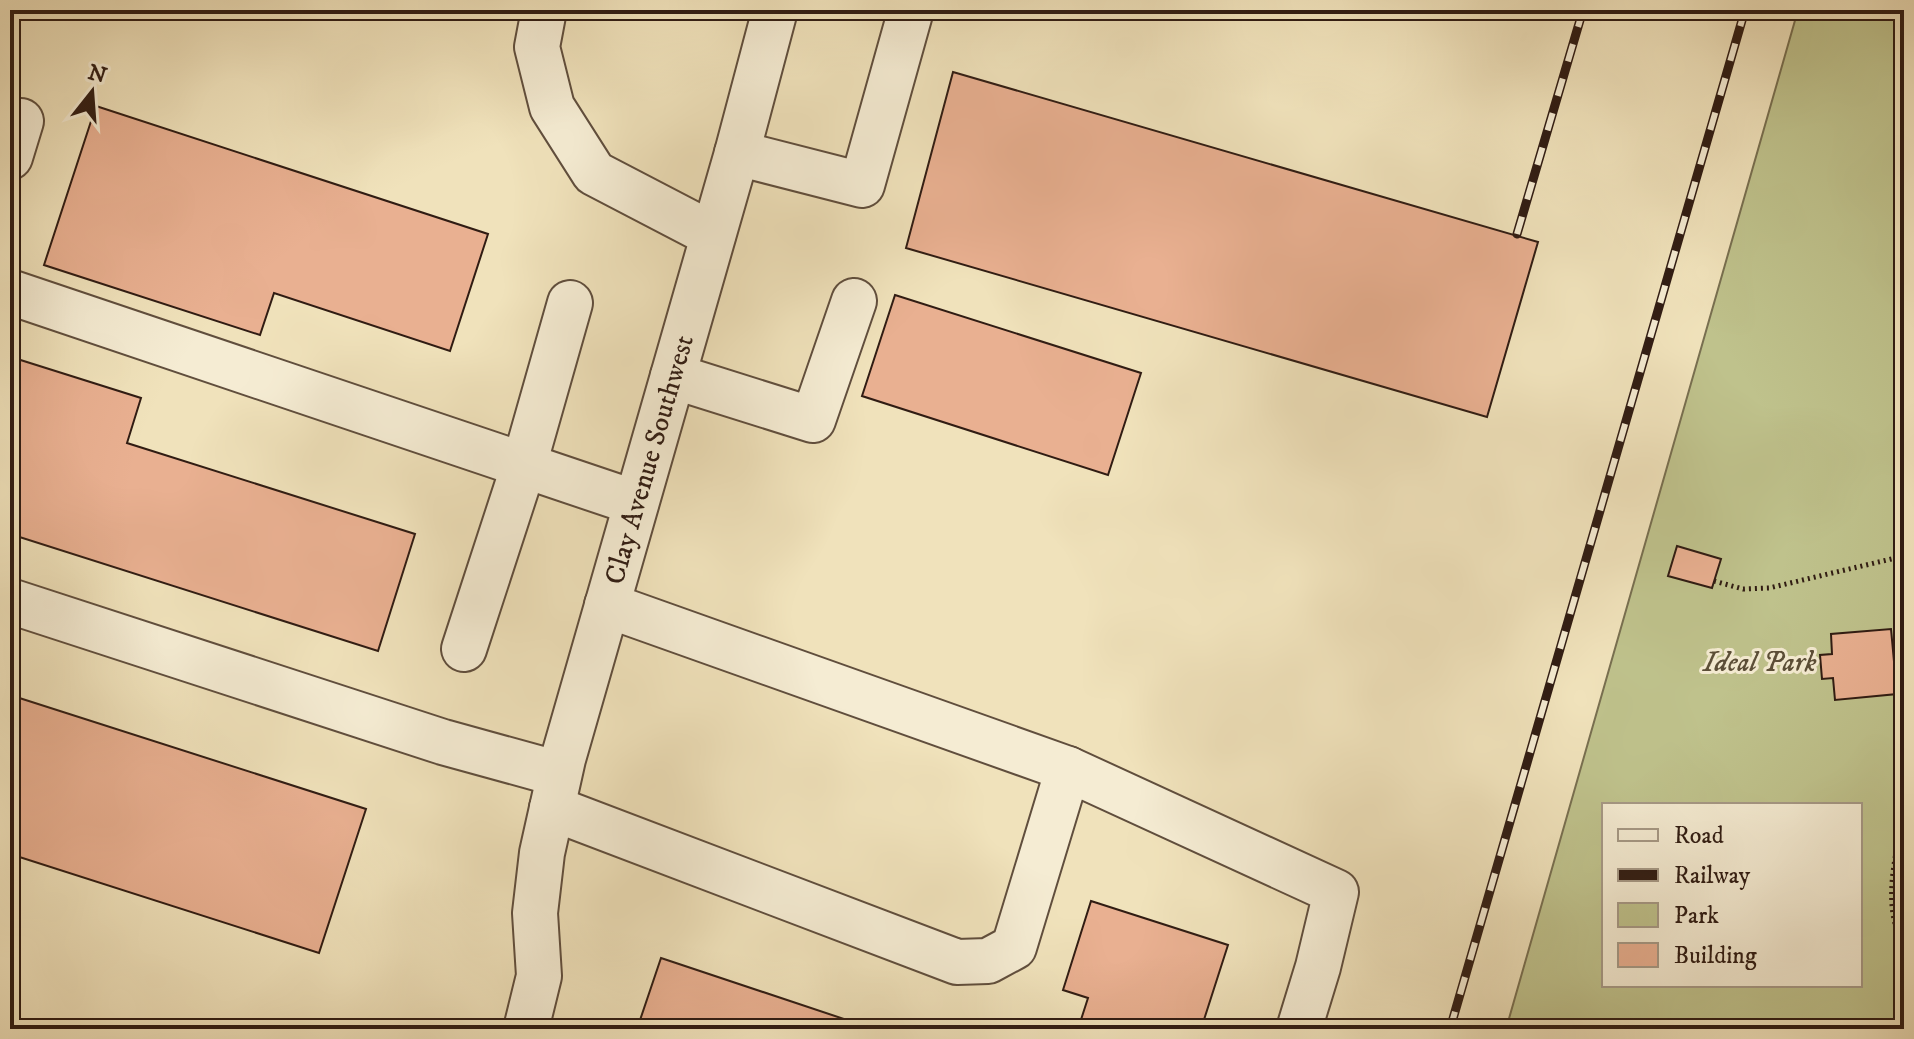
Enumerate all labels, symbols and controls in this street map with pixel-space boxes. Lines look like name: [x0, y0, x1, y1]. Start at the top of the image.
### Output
north arrow: [52, 52, 132, 132]
text: N: [85, 59, 110, 90]
street label: Clay Avenue Southwest: [597, 331, 701, 588]
park label: Ideal Park: [1702, 645, 1817, 680]
legend: [1602, 803, 1862, 987]
text: Road: [1674, 821, 1724, 851]
text: Railway: [1674, 861, 1751, 891]
text: Park: [1674, 901, 1719, 931]
text: Building: [1674, 941, 1757, 971]

